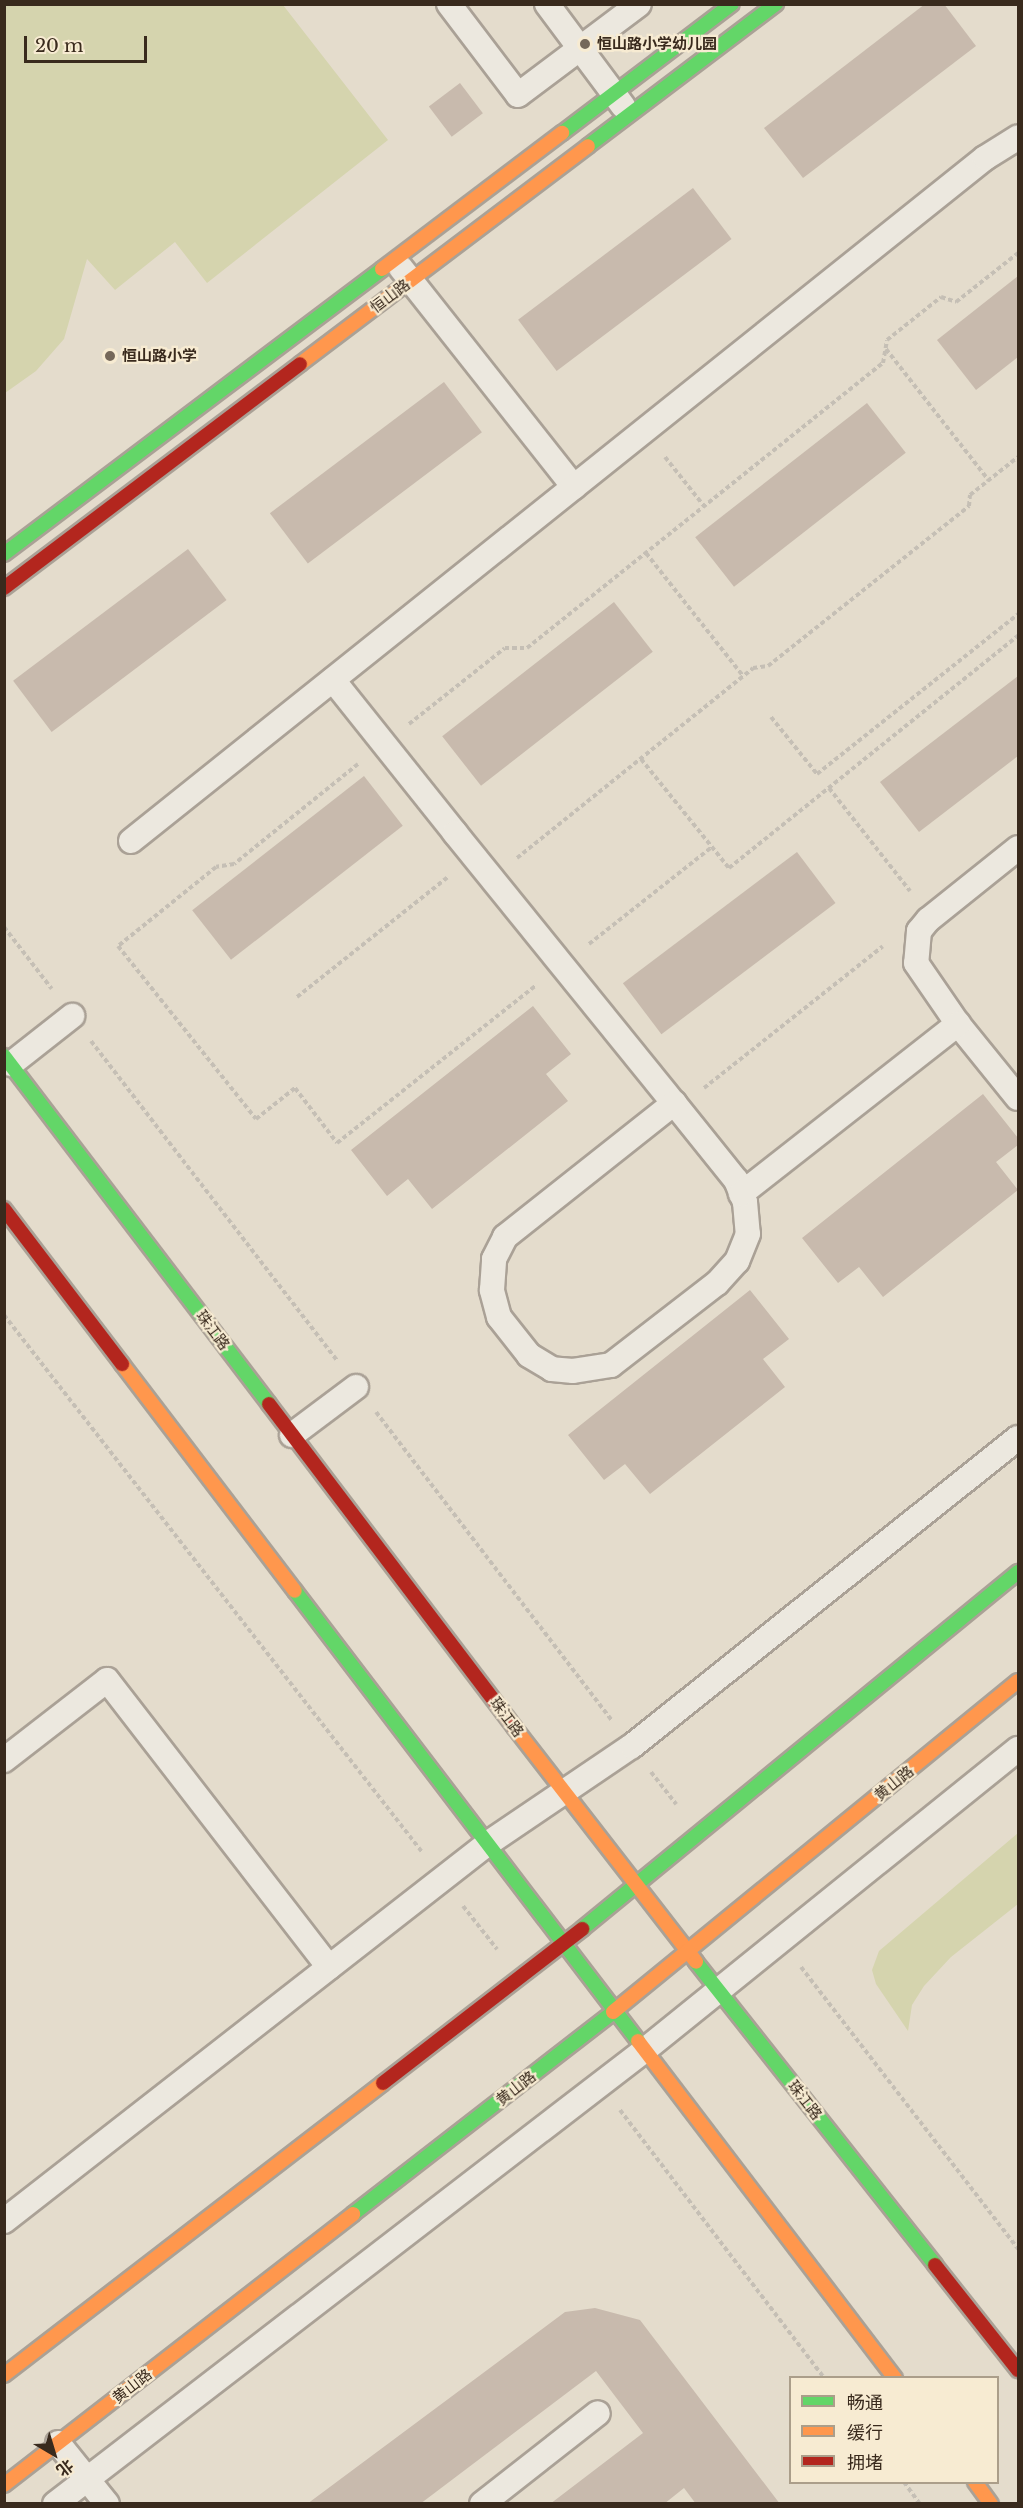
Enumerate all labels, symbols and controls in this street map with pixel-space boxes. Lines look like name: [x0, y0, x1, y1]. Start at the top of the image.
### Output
scale bar: [27, 24, 150, 62]
text: 20 m: [35, 35, 83, 57]
place label: 恒山路小学幼儿园: [597, 35, 717, 53]
marker: 恒山路小学幼儿园: [578, 37, 592, 51]
street label: 恒山路: [367, 275, 413, 317]
place label: 恒山路小学: [122, 347, 197, 365]
marker: 恒山路小学: [103, 349, 117, 363]
street label: 珠江路: [192, 1307, 234, 1353]
street label: 珠江路: [486, 1694, 528, 1740]
street label: 黄山路: [871, 1762, 917, 1804]
street label: 黄山路: [493, 2067, 539, 2109]
street label: 珠江路: [784, 2077, 826, 2123]
street label: 黄山路: [109, 2365, 155, 2407]
legend: [789, 2376, 999, 2484]
text: 畅通: [847, 2392, 883, 2414]
text: 缓行: [847, 2422, 883, 2444]
north arrow: [24, 2424, 84, 2484]
text: 拥堵: [847, 2452, 883, 2474]
text: 北: [53, 2455, 78, 2481]

